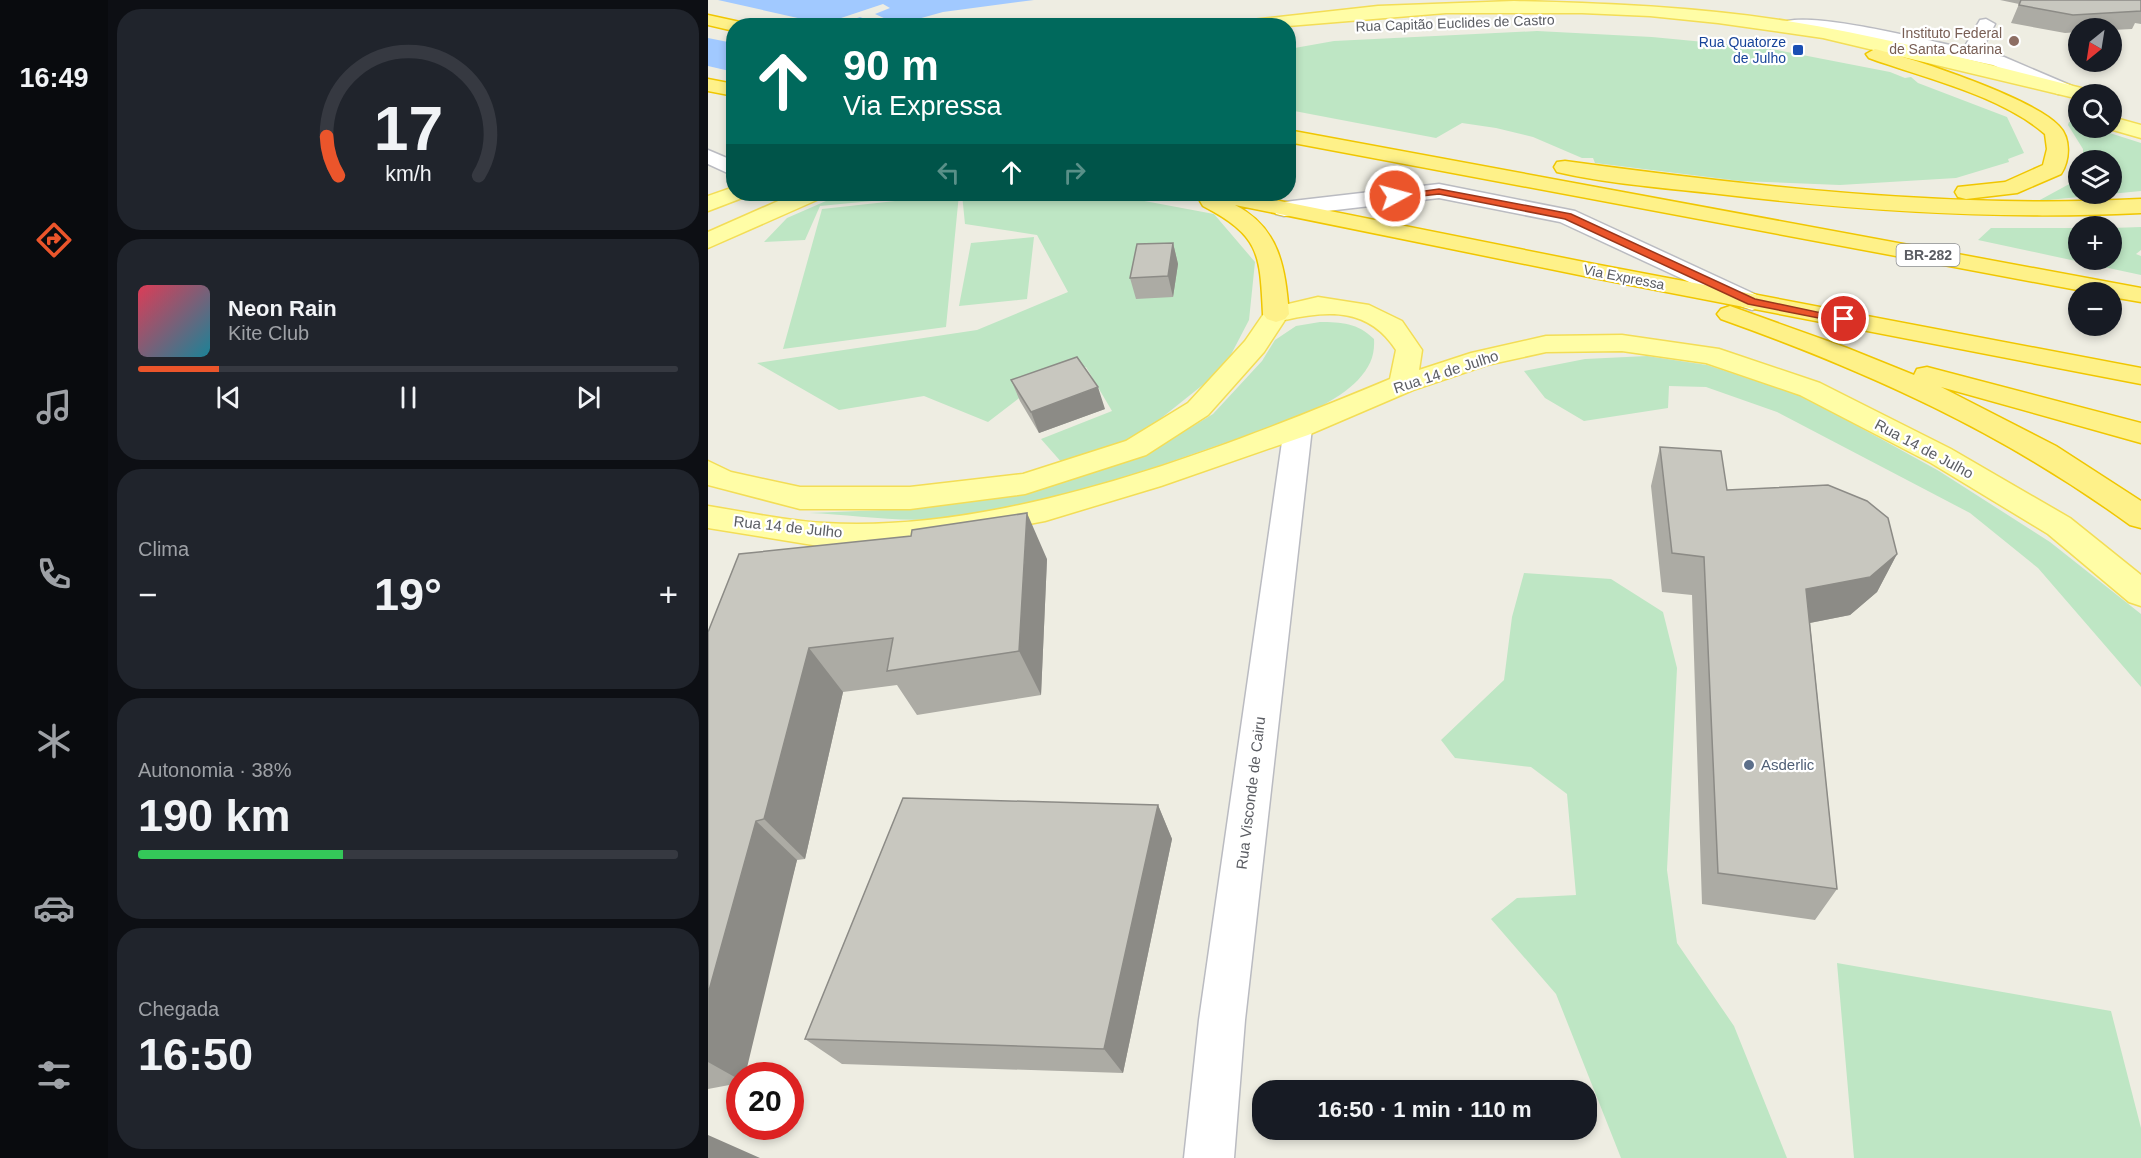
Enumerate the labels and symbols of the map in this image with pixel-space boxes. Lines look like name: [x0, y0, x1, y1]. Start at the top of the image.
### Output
street label: Rua Capitão Euclides de Castro: [1355, 12, 1555, 34]
north arrow: [2068, 18, 2122, 72]
place label: Instituto Federal de Santa Catarina: [1889, 25, 2002, 57]
place label: Rua Quatorze de Julho: [1699, 34, 1786, 66]
marker: Instituto Federal de Santa Catarina: [2007, 34, 2021, 48]
marker: Rua Quatorze de Julho: [1791, 43, 1805, 57]
position arrow: [1363, 164, 1427, 228]
road number: BR-282: [1896, 244, 1960, 266]
street label: Via Expressa: [1582, 261, 1666, 293]
pin: [1818, 293, 1869, 344]
street label: Rua 14 de Julho: [1391, 347, 1500, 396]
street label: Rua 14 de Julho: [1872, 415, 1976, 482]
street label: Rua 14 de Julho: [733, 512, 843, 541]
street label: Rua Visconde de Cairu: [1233, 715, 1268, 870]
place label: Asderlic: [1761, 756, 1815, 773]
marker: Asderlic: [1742, 758, 1756, 772]
speed limit sign: 20: [726, 1062, 804, 1140]

